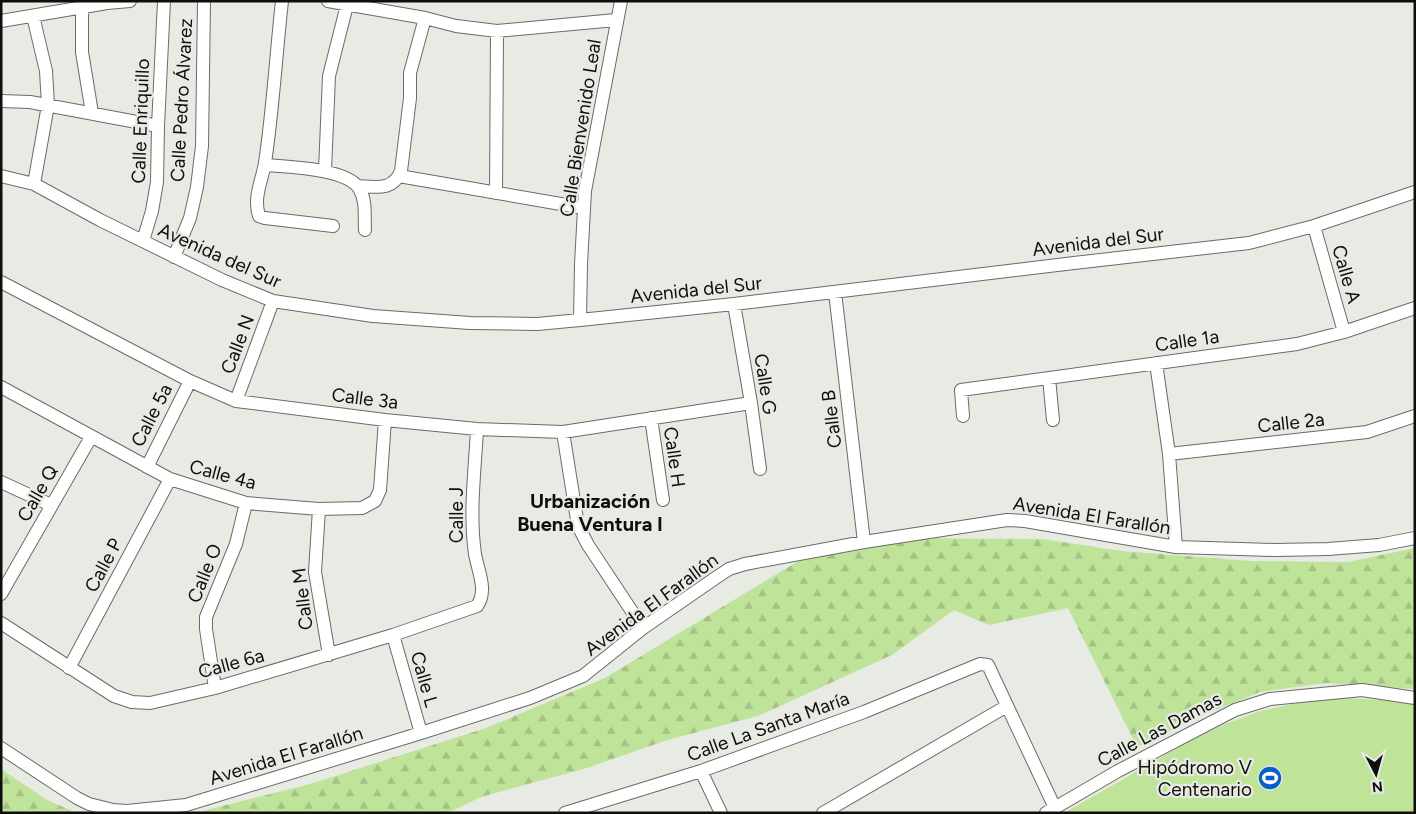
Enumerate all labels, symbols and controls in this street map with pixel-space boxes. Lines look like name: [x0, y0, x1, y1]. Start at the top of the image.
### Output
street label: Calle Pedro Álvarez: [166, 18, 197, 182]
street label: Calle Bienvenido Leal: [555, 38, 606, 219]
street label: Calle Enriquillo: [127, 58, 154, 184]
street label: Avenida del Sur: [155, 218, 285, 293]
street label: Avenida del Sur: [1031, 222, 1166, 261]
street label: Calle A: [1327, 242, 1366, 306]
street label: Avenida del Sur: [629, 271, 764, 308]
street label: Calle N: [216, 311, 259, 377]
street label: Calle 1a: [1154, 325, 1221, 356]
street label: Calle G: [749, 352, 782, 416]
street label: Calle 5a: [126, 380, 177, 450]
street label: Calle 3a: [330, 383, 400, 414]
street label: Calle B: [817, 389, 846, 449]
street label: Calle 2a: [1256, 408, 1326, 437]
street label: Calle H: [659, 425, 690, 489]
street label: Calle 4a: [187, 455, 259, 494]
street label: Calle Q: [12, 461, 63, 526]
street label: Calle J: [445, 487, 468, 543]
district label: Urbanización Buena Ventura I: [517, 489, 663, 536]
street label: Avenida El Farallón: [1011, 492, 1172, 539]
street label: Calle P: [80, 534, 127, 596]
street label: Calle O: [182, 540, 227, 606]
street label: Avenida El Farallón: [580, 548, 722, 661]
street label: Calle M: [287, 566, 318, 632]
street label: Calle 6a: [196, 644, 267, 683]
street label: Calle L: [406, 649, 443, 710]
street label: Calle La Santa María: [684, 686, 852, 766]
street label: Calle Las Damas: [1093, 687, 1225, 772]
street label: Avenida El Farallón: [207, 721, 366, 790]
north arrow: [1351, 749, 1401, 799]
place label: Hipódromo V Centenario: [1137, 756, 1252, 801]
sports icon: Hipódromo V Centenario: [1257, 765, 1283, 791]
text: N: [1371, 777, 1384, 795]

